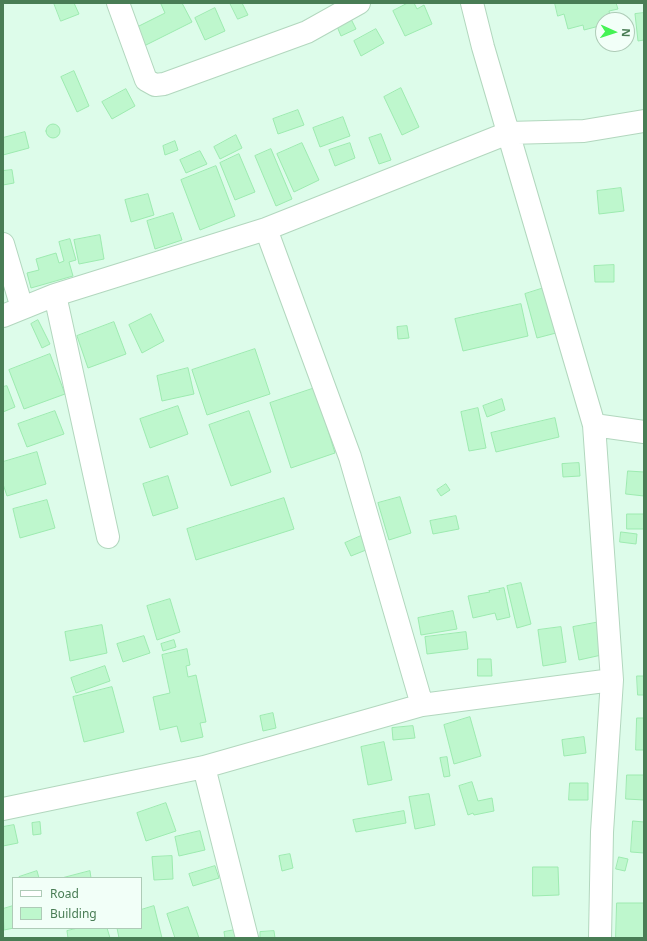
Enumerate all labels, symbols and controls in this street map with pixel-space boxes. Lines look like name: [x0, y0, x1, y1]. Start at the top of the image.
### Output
north arrow: [595, 12, 635, 52]
text: N: [619, 28, 634, 37]
legend: [12, 877, 142, 929]
text: Road: [50, 885, 79, 902]
text: Building: [50, 905, 97, 922]

